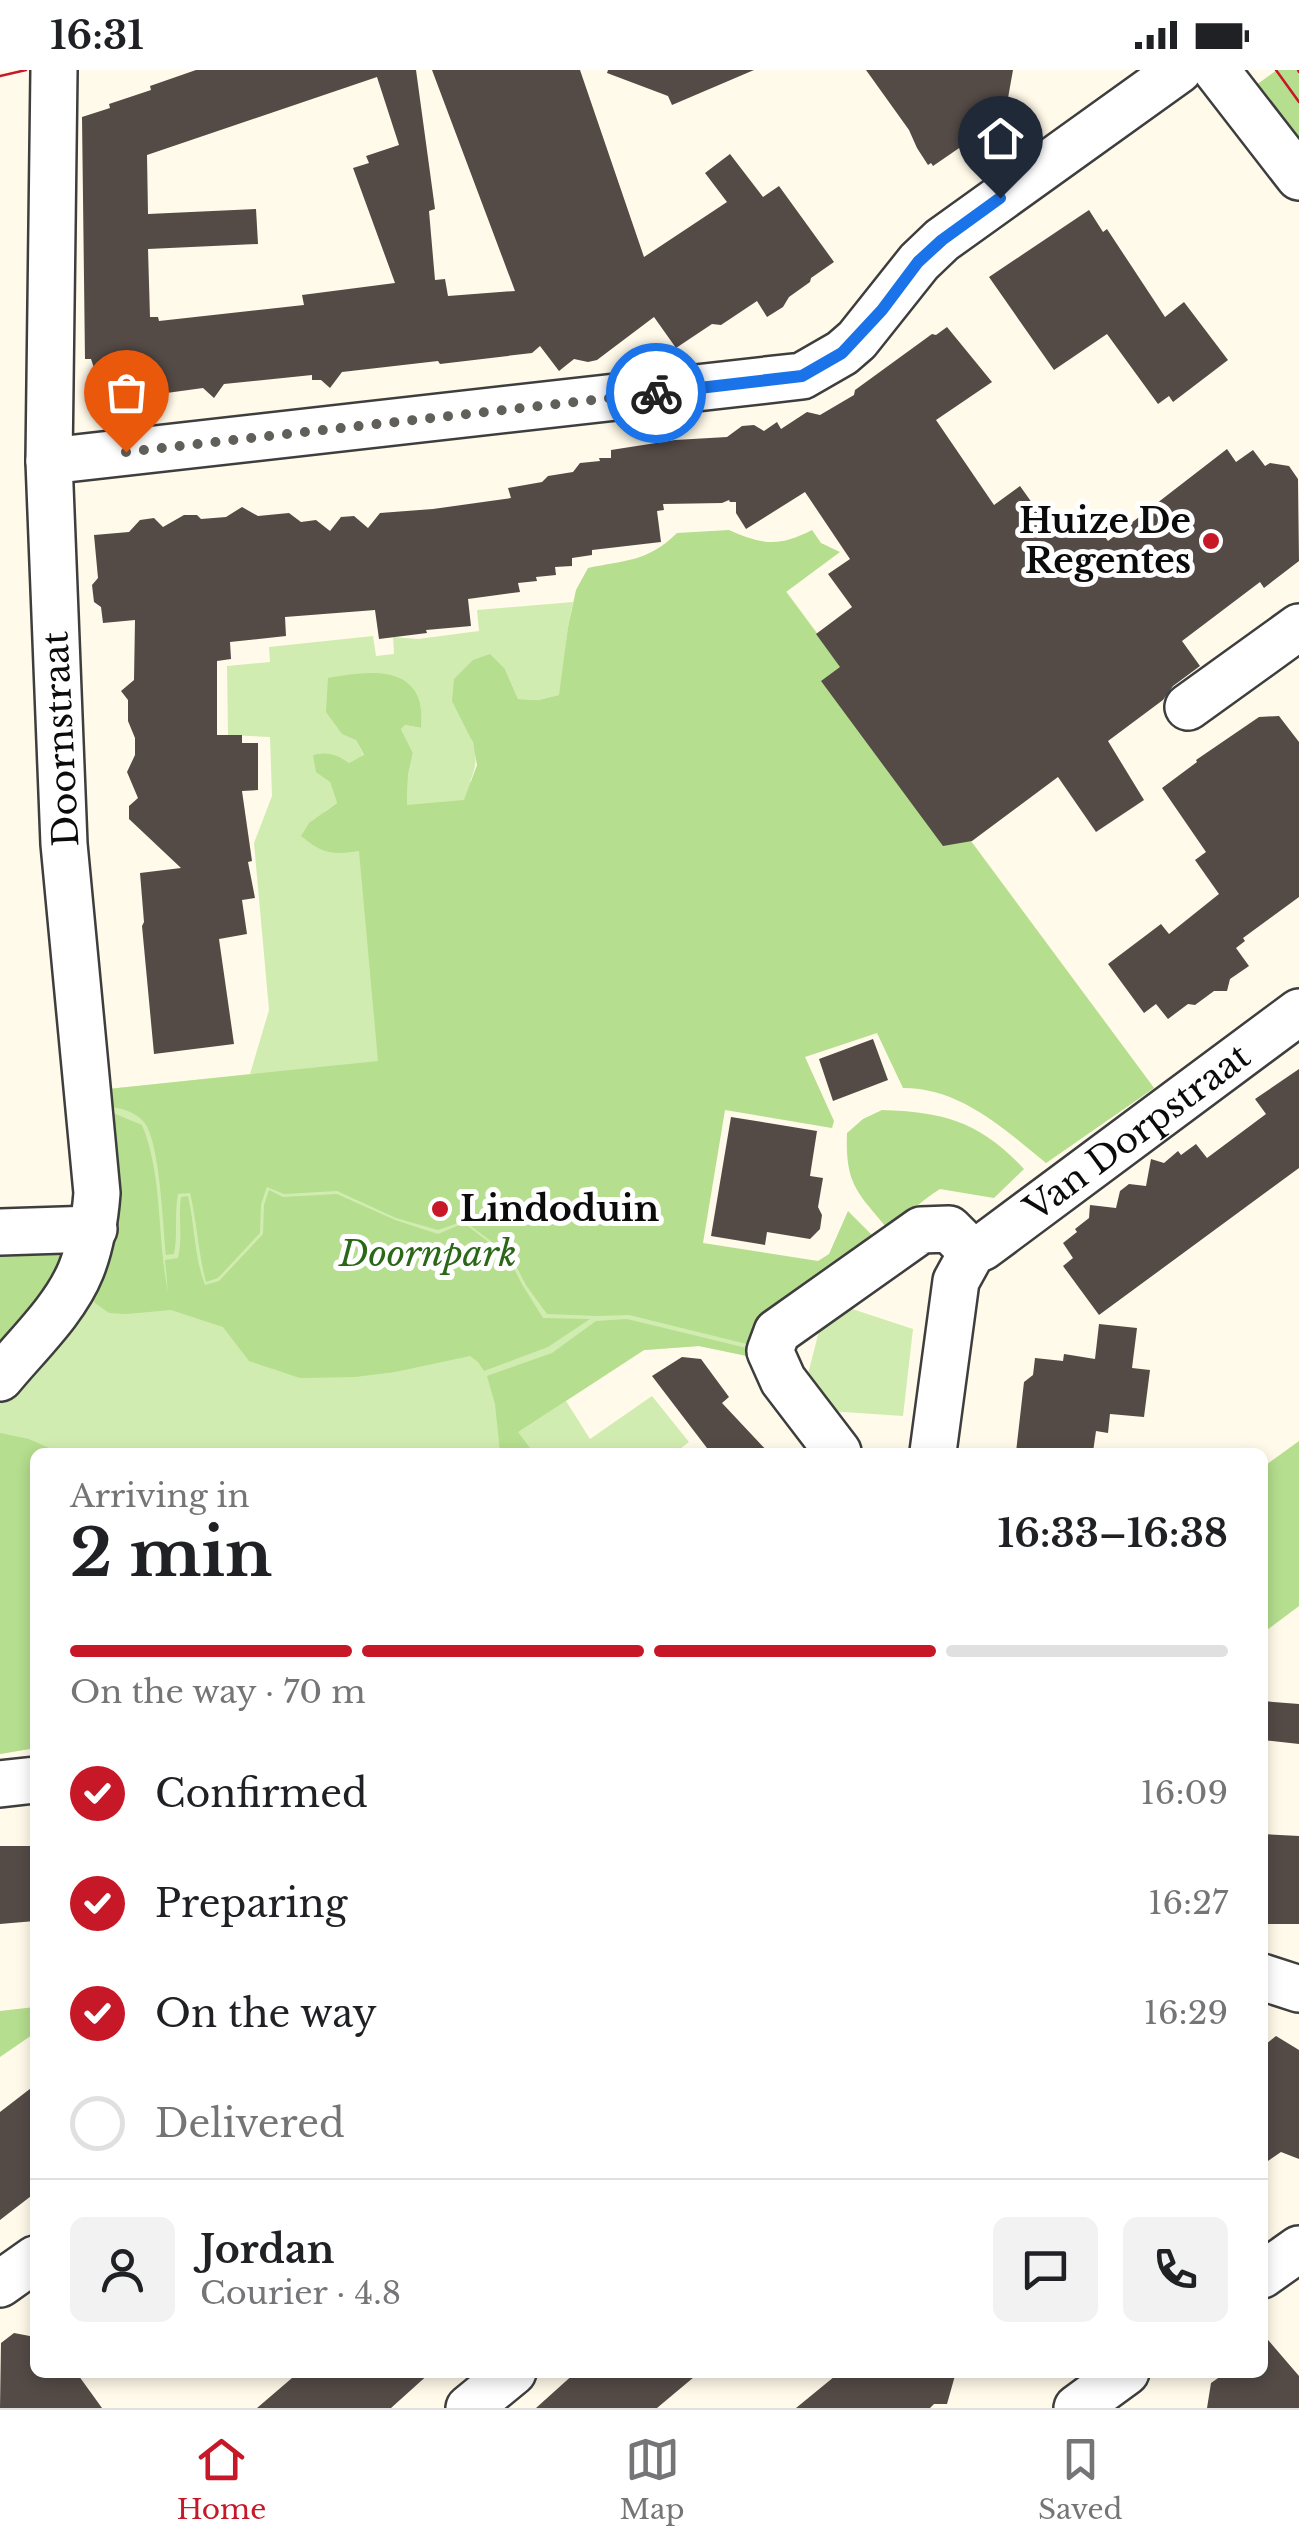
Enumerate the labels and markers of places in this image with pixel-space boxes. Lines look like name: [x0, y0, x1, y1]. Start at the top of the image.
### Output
pin: [958, 96, 1043, 199]
pin: [84, 350, 169, 453]
place label: Huize De Regentes: [1019, 499, 1191, 582]
marker: Huize De Regentes: [1200, 530, 1222, 552]
place label: Lindoduin: [460, 1187, 659, 1230]
marker: Lindoduin: [429, 1198, 451, 1220]

